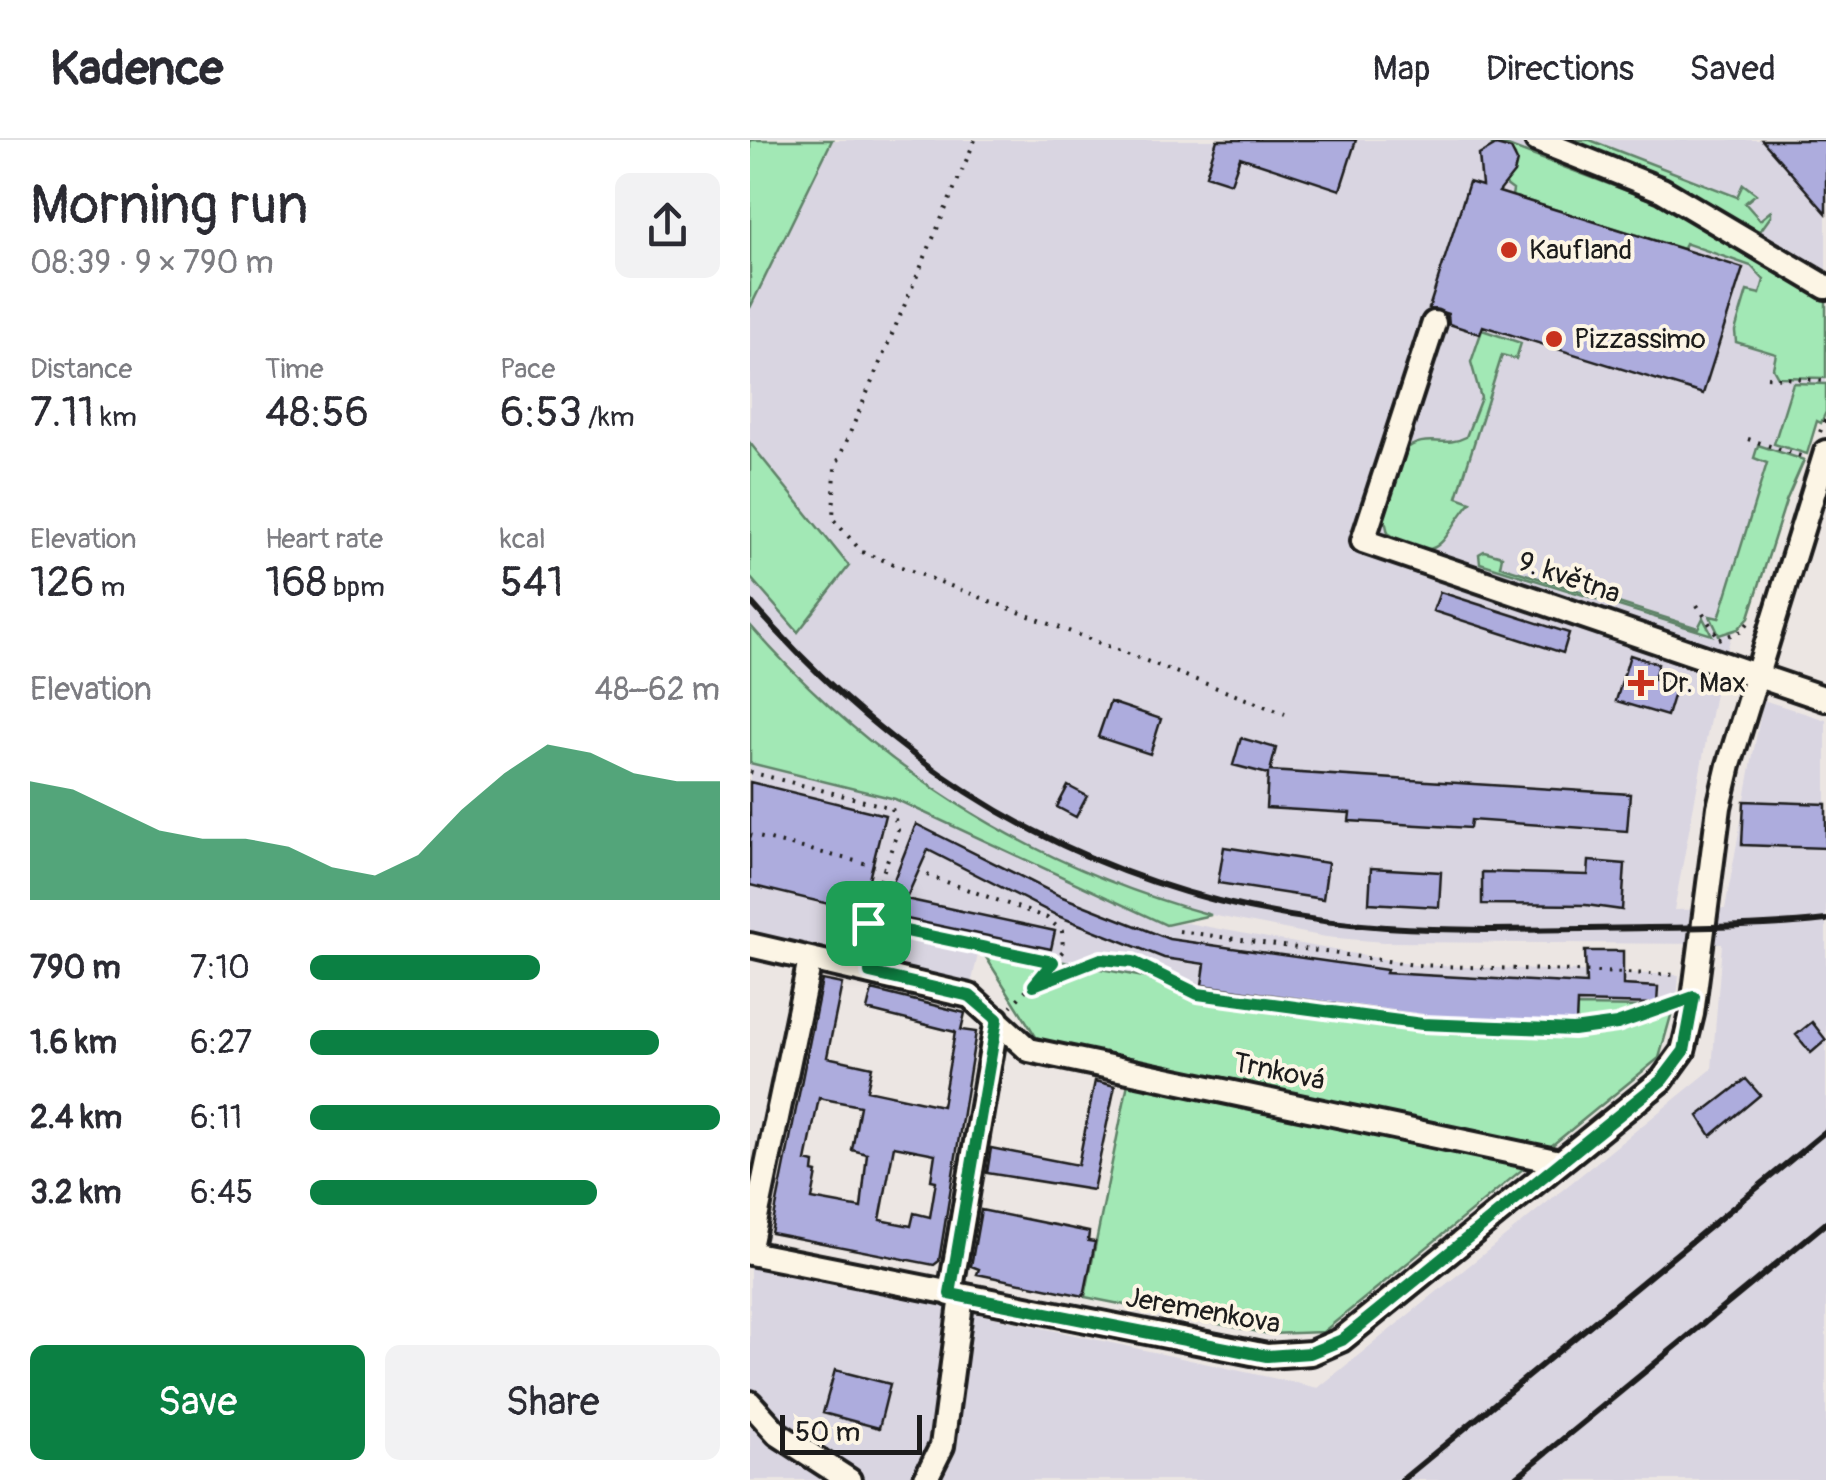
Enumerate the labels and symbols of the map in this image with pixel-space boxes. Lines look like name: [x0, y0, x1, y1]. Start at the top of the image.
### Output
place label: Kaufland: [1529, 233, 1632, 268]
marker: Kaufland: [1498, 239, 1520, 261]
place label: Pizzassimo: [1574, 322, 1706, 357]
marker: Pizzassimo: [1543, 328, 1565, 350]
street label: 9. května: [1513, 544, 1625, 612]
place label: Dr. Max: [1661, 666, 1746, 701]
marker: Dr. Max: [1630, 672, 1652, 694]
pin: [826, 881, 911, 966]
street label: Trnková: [1230, 1045, 1328, 1099]
street label: Jeremenkova: [1123, 1280, 1283, 1342]
scale bar: [780, 1410, 922, 1454]

